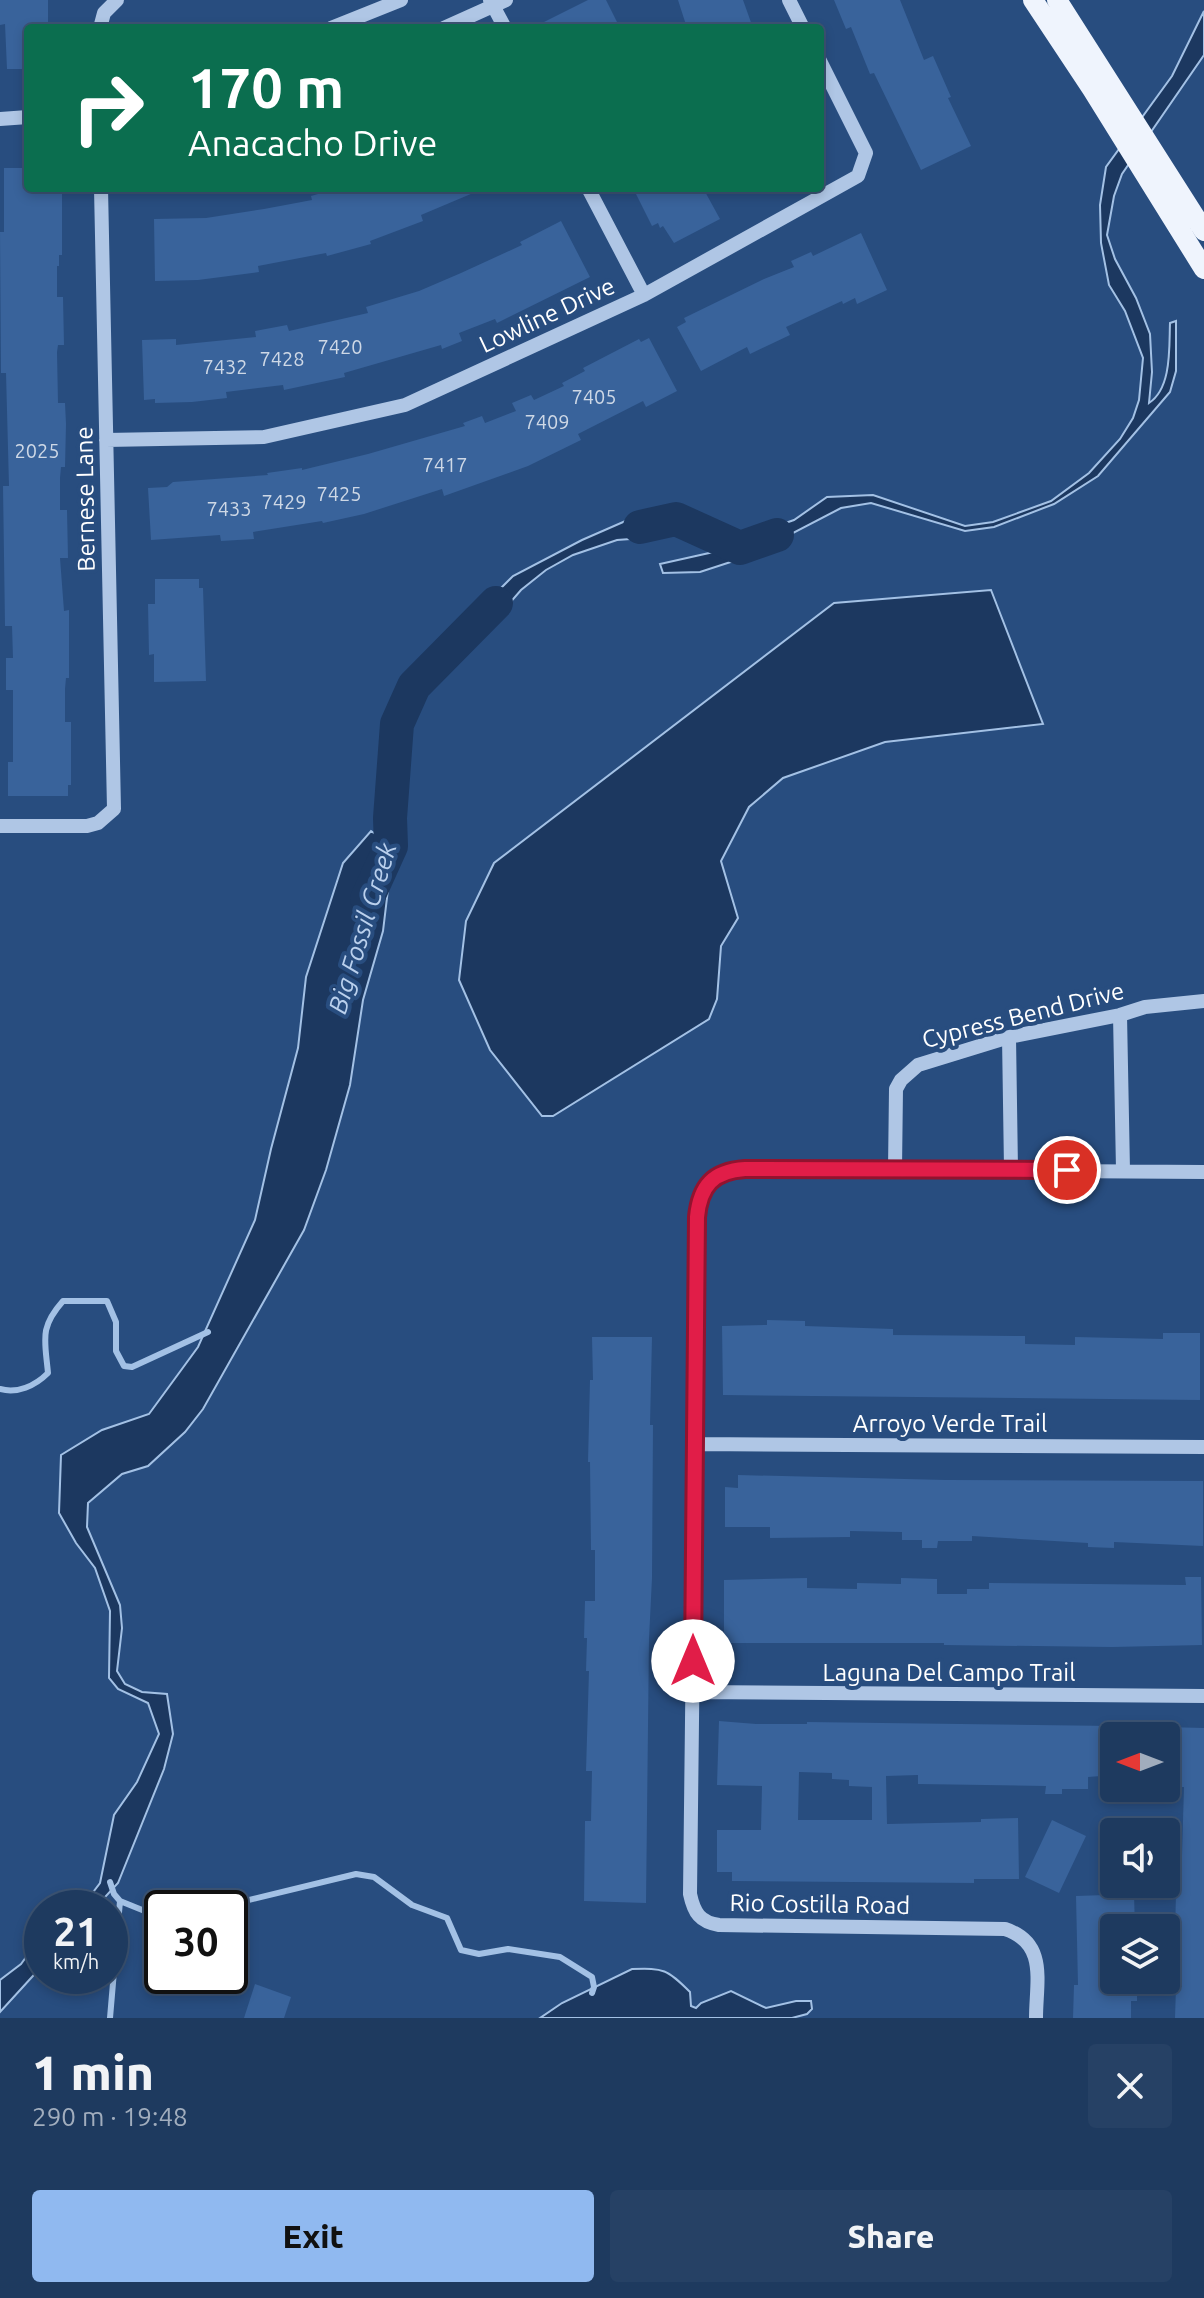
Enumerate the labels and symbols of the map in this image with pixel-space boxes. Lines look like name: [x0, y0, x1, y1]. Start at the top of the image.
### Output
street label: Lowline Drive: [475, 272, 619, 358]
house number: 7420: [317, 335, 363, 358]
house number: 7428: [259, 347, 305, 370]
house number: 7432: [202, 355, 248, 378]
house number: 7405: [571, 385, 617, 408]
house number: 7409: [524, 410, 570, 433]
street label: Bernese Lane: [70, 426, 100, 572]
house number: 2025: [14, 439, 60, 462]
house number: 7417: [422, 453, 468, 476]
house number: 7425: [316, 482, 362, 505]
house number: 7429: [261, 490, 307, 513]
house number: 7433: [206, 497, 252, 520]
water label: Big Fossil Creek: [322, 838, 402, 1017]
street label: Cypress Bend Drive: [919, 977, 1127, 1053]
pin: [1033, 1136, 1101, 1204]
street label: Arroyo Verde Trail: [853, 1410, 1047, 1437]
position arrow: [651, 1619, 735, 1703]
street label: Laguna Del Campo Trail: [822, 1659, 1076, 1686]
north arrow: [1100, 1722, 1180, 1802]
street label: Rio Costilla Road: [730, 1889, 910, 1919]
speed limit sign: 30: [144, 1890, 248, 1994]

